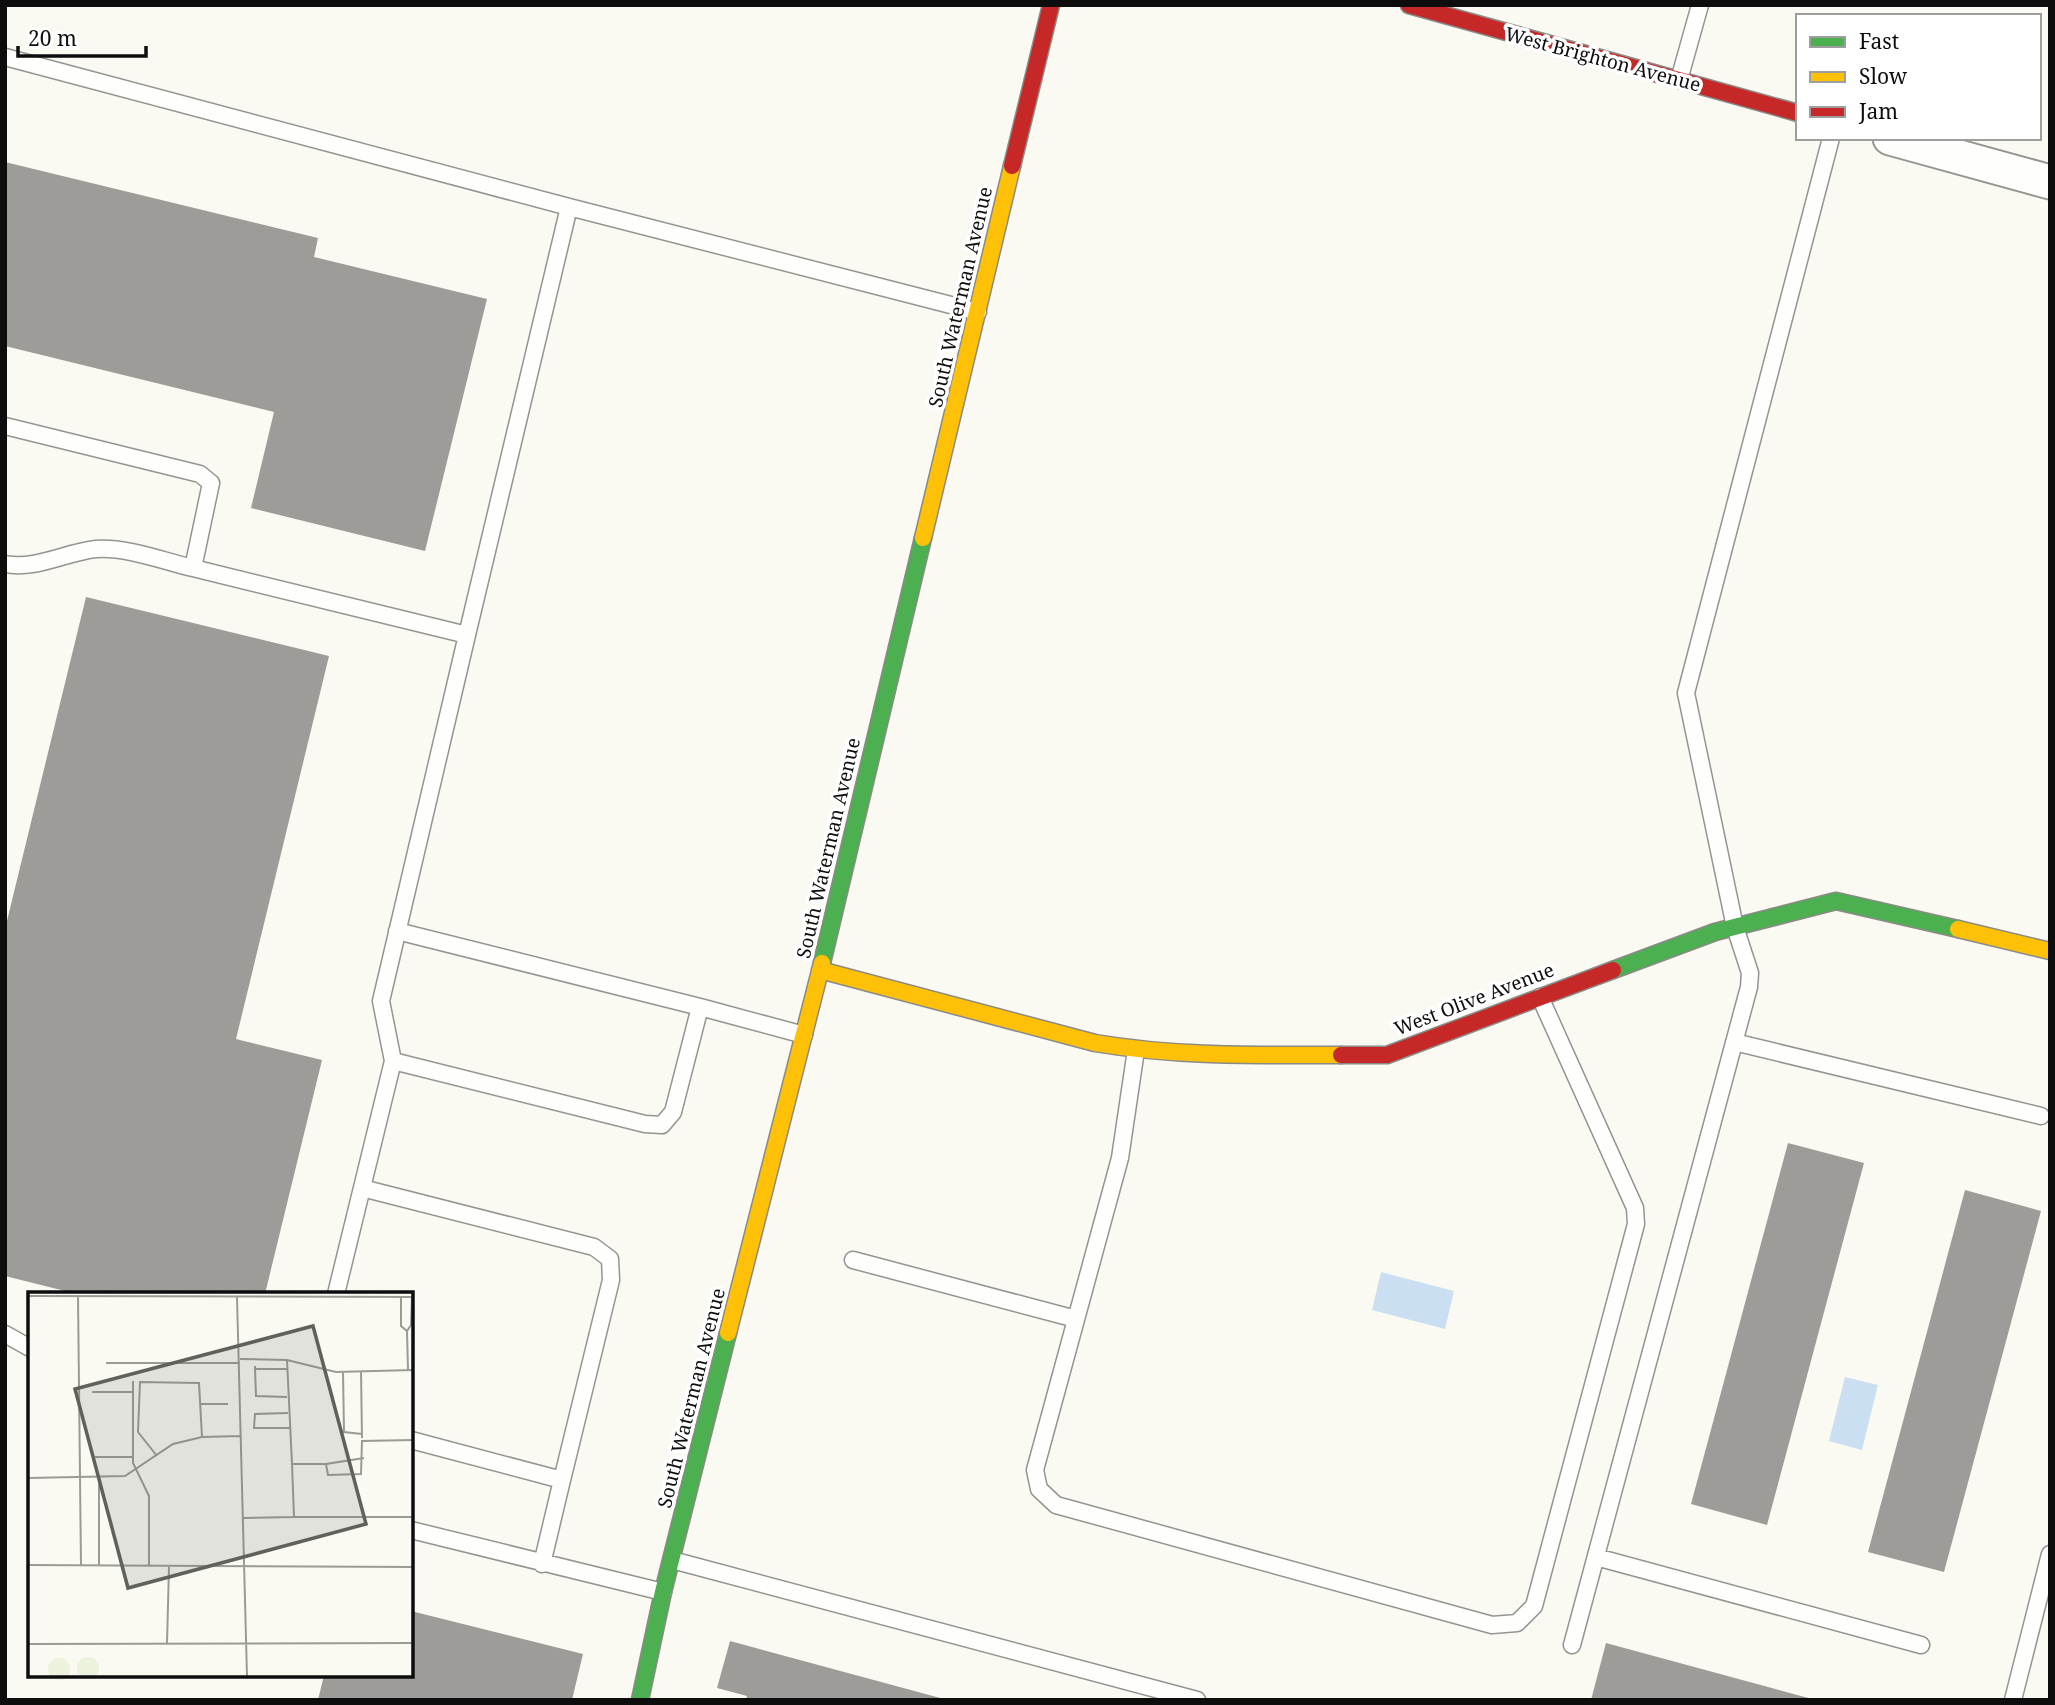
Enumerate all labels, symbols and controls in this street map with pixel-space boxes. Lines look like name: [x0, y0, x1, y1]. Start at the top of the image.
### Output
scale bar: [18, 14, 145, 58]
legend: [1796, 14, 2041, 140]
street label: West Brighton Avenue: [1502, 20, 1704, 98]
text: 20 m: [28, 24, 77, 52]
text: Fast: [1859, 27, 1899, 55]
text: Slow: [1859, 62, 1908, 90]
text: Jam: [1858, 97, 1898, 125]
street label: South Waterman Avenue: [922, 184, 998, 410]
street label: South Waterman Avenue: [790, 735, 866, 961]
street label: West Olive Avenue: [1390, 957, 1558, 1041]
street label: South Waterman Avenue: [651, 1285, 731, 1511]
inset map: [28, 1292, 413, 1677]

